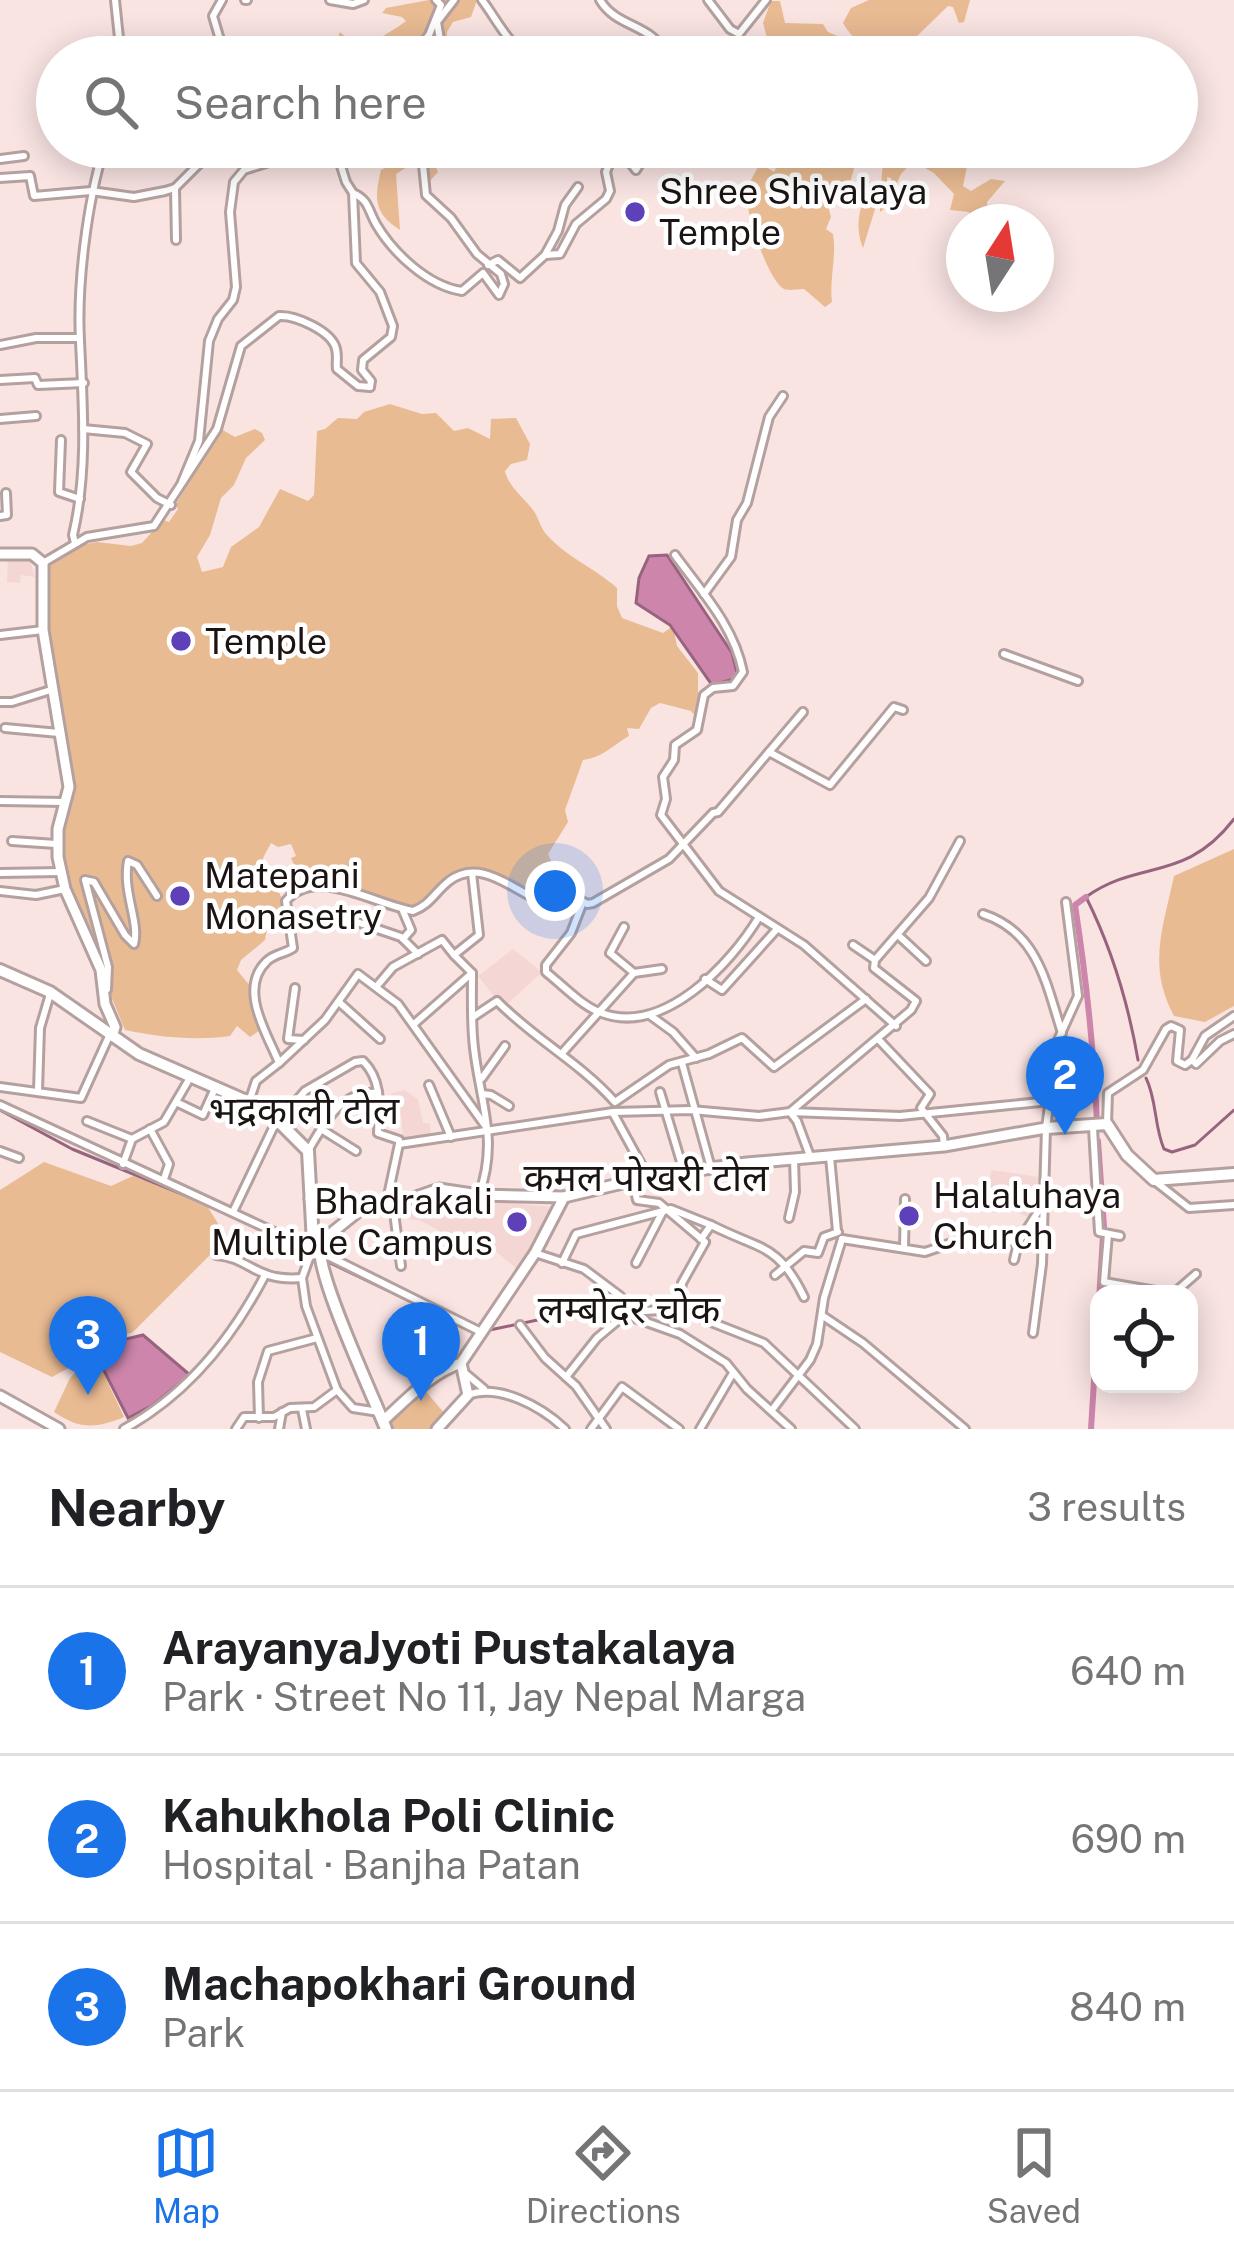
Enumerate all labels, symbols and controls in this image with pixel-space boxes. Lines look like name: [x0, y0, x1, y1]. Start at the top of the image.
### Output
search box: [36, 36, 1198, 168]
icon: search: [78, 69, 144, 135]
text: Search here: [174, 76, 427, 129]
place label: Shree Shivalaya Temple: [659, 170, 927, 253]
marker: Shree Shivalaya Temple: [622, 199, 648, 225]
north arrow: [946, 204, 1054, 312]
place label: Temple: [205, 620, 327, 662]
marker: Temple: [168, 628, 194, 654]
place label: Matepani Monasetry: [204, 854, 382, 937]
your location: [525, 861, 585, 921]
marker: Matepani Monasetry: [167, 883, 193, 909]
pin: 2: [1026, 1036, 1104, 1135]
district label: भद्रकाली टोल: [209, 1087, 400, 1133]
district label: कमल पोखरी टोल: [523, 1154, 769, 1200]
place label: Halaluhaya Church: [933, 1174, 1121, 1257]
place label: Bhadrakali Multiple Campus: [211, 1180, 493, 1263]
marker: Halaluhaya Church: [896, 1203, 922, 1229]
marker: Bhadrakali Multiple Campus: [504, 1209, 530, 1235]
map controls: [1090, 1285, 1198, 1393]
button: locate: [1090, 1285, 1198, 1393]
district label: लम्बोदर चोक: [538, 1286, 721, 1332]
pin: 3: [49, 1296, 127, 1395]
pin: 1: [382, 1302, 460, 1401]
text: Nearby: [48, 1478, 225, 1537]
text: 3 results: [1027, 1484, 1186, 1530]
text: ArayanyaJyoti Pustakalaya: [162, 1621, 736, 1674]
text: 1: [79, 1648, 95, 1694]
text: 640 m: [1070, 1648, 1186, 1694]
text: Park · Street No 11, Jay Nepal Marga: [162, 1674, 806, 1720]
text: Kahukhola Poli Clinic: [162, 1789, 615, 1842]
text: 2: [75, 1816, 99, 1862]
text: 690 m: [1071, 1816, 1186, 1862]
text: Hospital · Banjha Patan: [162, 1842, 581, 1888]
text: Machapokhari Ground: [162, 1957, 637, 2010]
text: 3: [74, 1984, 100, 2030]
text: 840 m: [1069, 1984, 1186, 2030]
text: Park: [162, 2010, 245, 2056]
tab: Map: [153, 2120, 220, 2230]
tab: Directions: [526, 2120, 681, 2230]
tab: Saved: [987, 2120, 1081, 2230]

